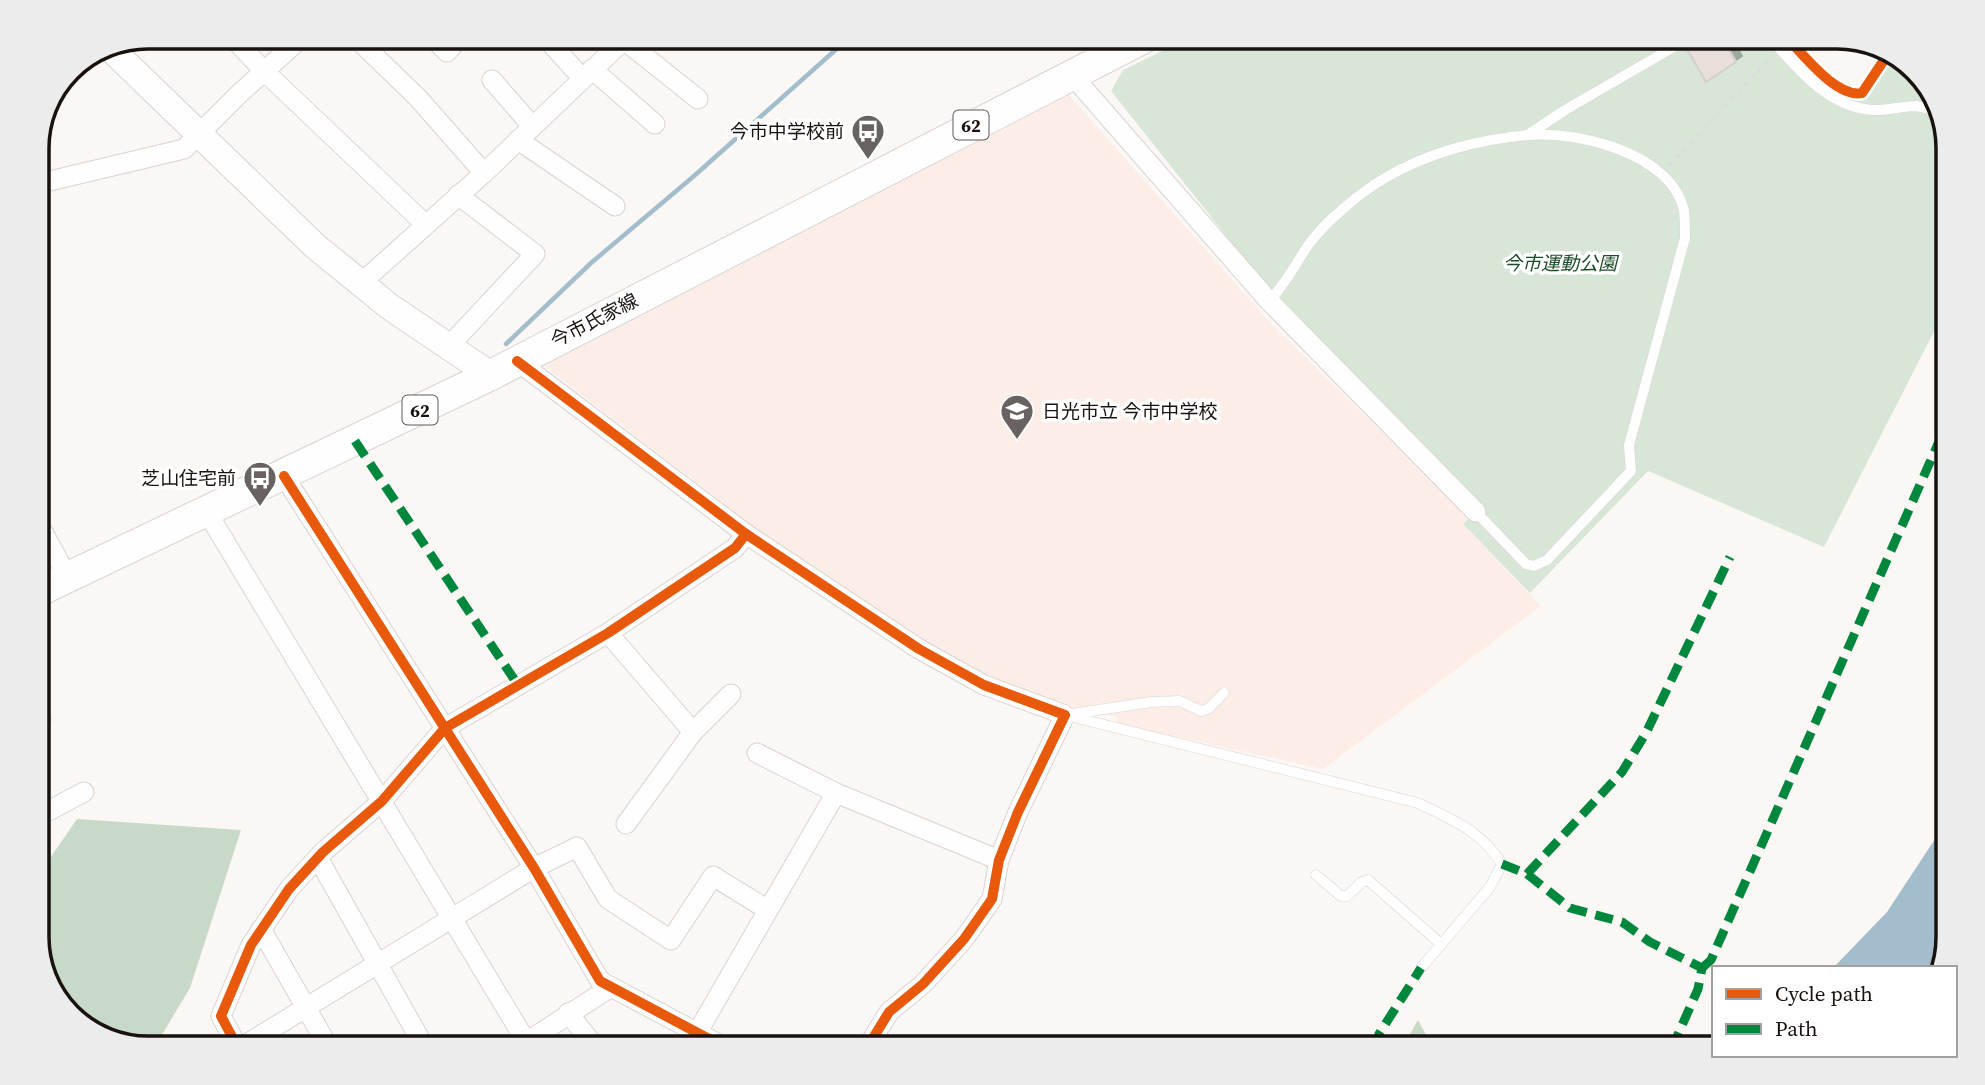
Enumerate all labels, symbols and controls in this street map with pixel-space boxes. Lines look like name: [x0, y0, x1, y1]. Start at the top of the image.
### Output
road number: 62: [954, 110, 988, 140]
bus stop icon: 今市中学校前: [849, 112, 887, 161]
place label: 今市中学校前: [730, 118, 844, 144]
park label: 今市運動公園: [1503, 250, 1620, 276]
street label: 今市氏家線: [546, 287, 642, 353]
school or university icon: 日光市立 今市中学校: [998, 392, 1036, 441]
road number: 62: [402, 396, 438, 424]
place label: 日光市立 今市中学校: [1042, 398, 1217, 424]
bus stop icon: 芝山住宅前: [241, 459, 279, 508]
place label: 芝山住宅前: [141, 465, 236, 491]
legend: [1712, 966, 1957, 1057]
text: Cycle path: [1775, 979, 1873, 1008]
text: Path: [1775, 1014, 1818, 1043]

